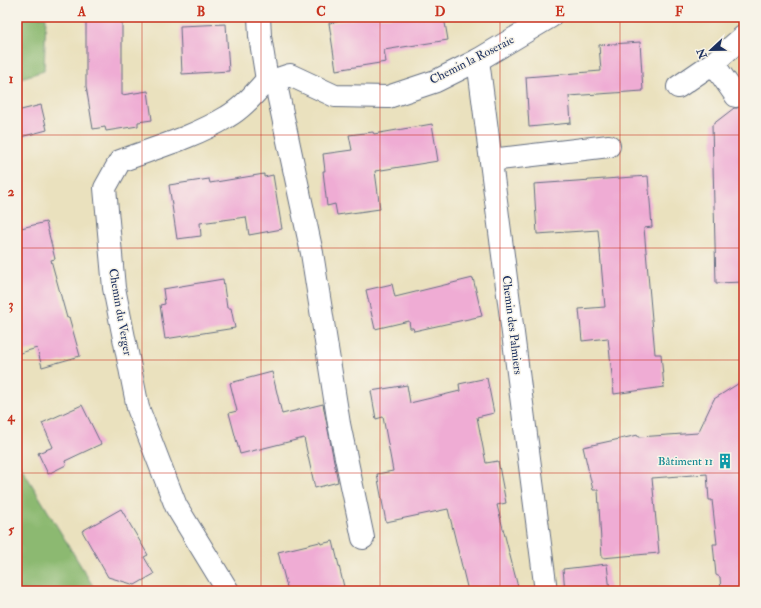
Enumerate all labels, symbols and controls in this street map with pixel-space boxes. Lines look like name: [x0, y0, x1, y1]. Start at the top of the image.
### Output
text: A: [77, 4, 87, 20]
text: B: [197, 4, 205, 20]
text: C: [316, 4, 326, 20]
text: D: [435, 4, 446, 20]
text: E: [555, 4, 565, 20]
text: F: [675, 4, 684, 20]
north arrow: [691, 30, 731, 70]
street label: Chemin la Roseraie: [427, 32, 517, 88]
text: N: [694, 45, 710, 61]
text: 1: [9, 71, 14, 87]
text: 2: [8, 184, 15, 200]
street label: Chemin du Verger: [105, 267, 135, 357]
street label: Chemin des Palmiers: [498, 275, 526, 375]
text: 3: [9, 297, 14, 313]
text: 4: [6, 409, 15, 425]
building icon: Bâtiment 11: [716, 452, 734, 470]
place label: Bâtiment 11: [658, 454, 713, 469]
text: 5: [8, 522, 14, 538]

